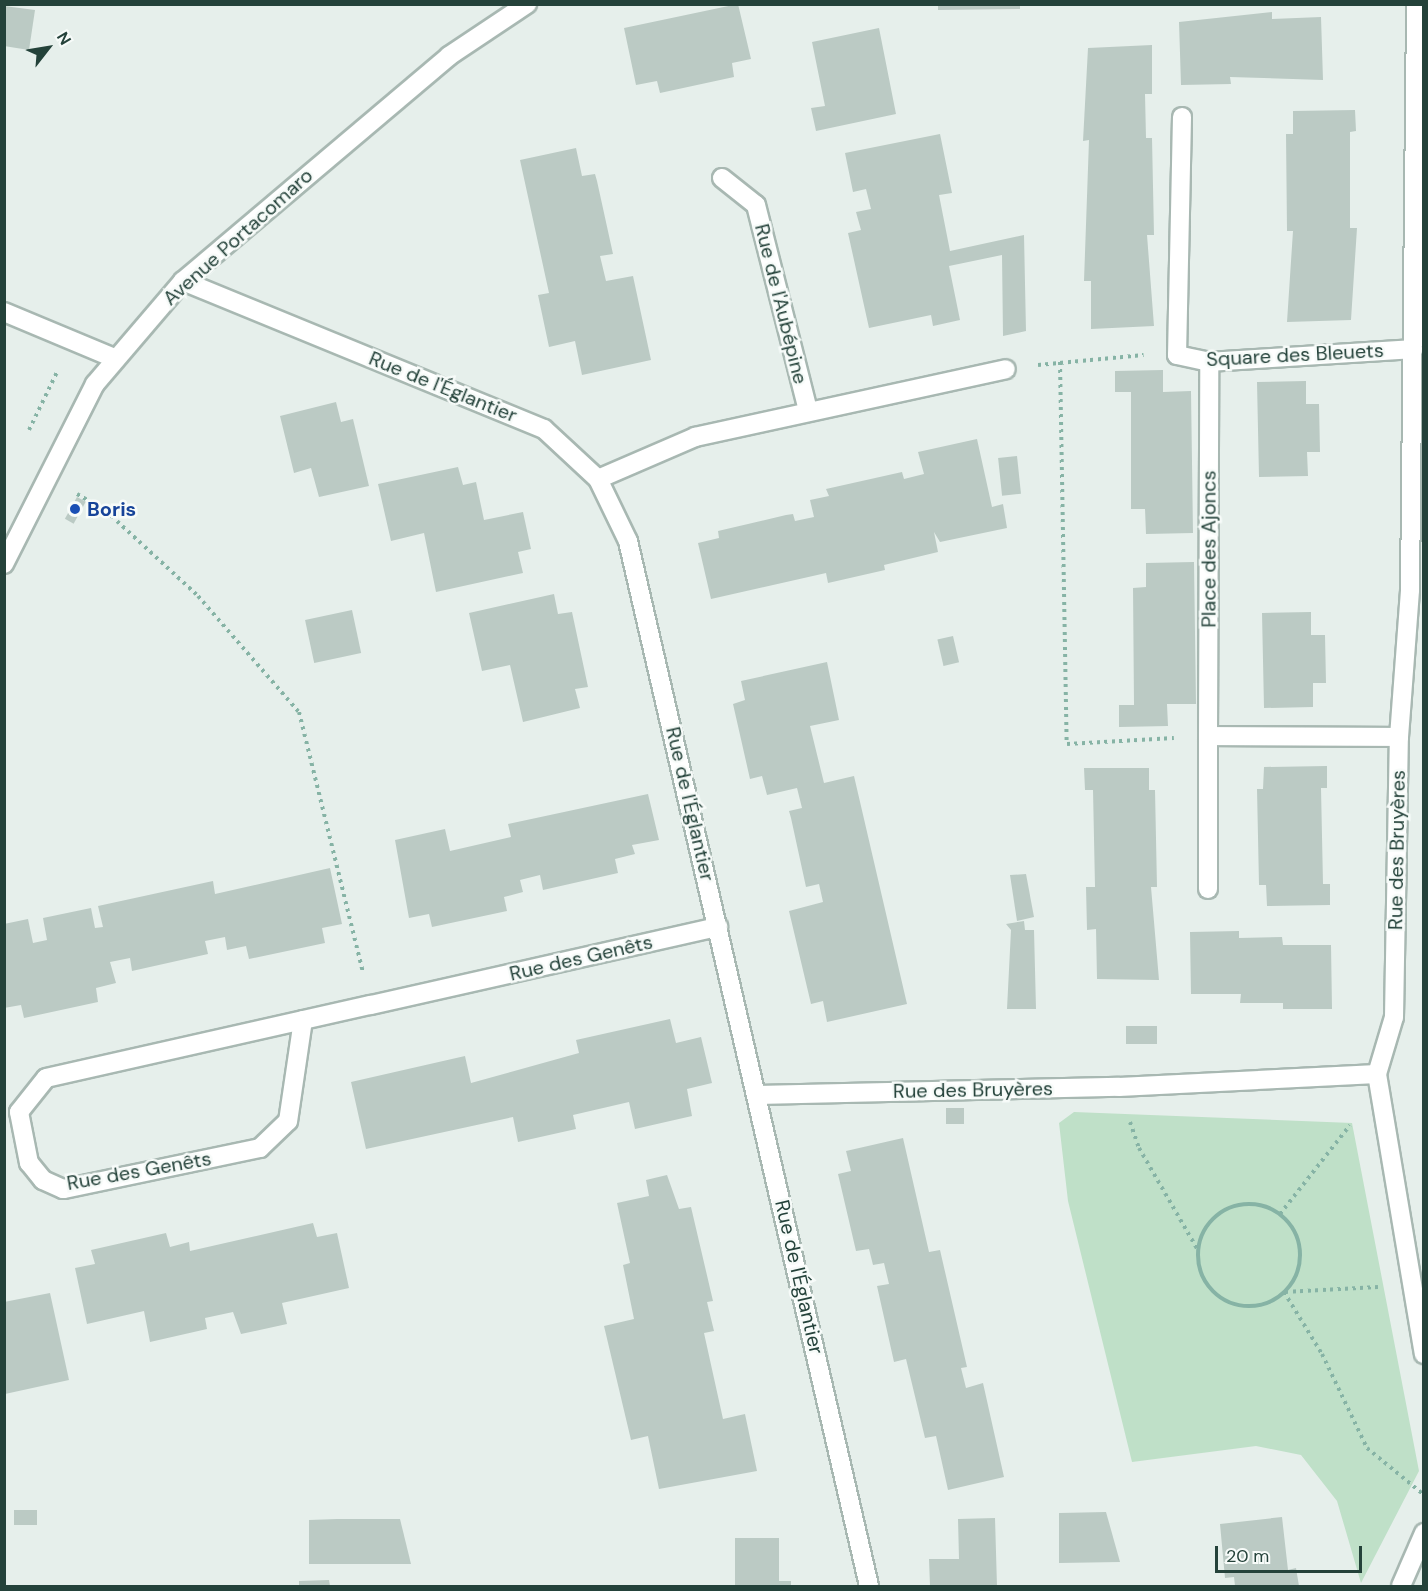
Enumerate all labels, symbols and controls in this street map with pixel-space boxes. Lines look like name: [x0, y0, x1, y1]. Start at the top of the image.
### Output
north arrow: [18, 18, 78, 78]
text: N: [52, 28, 76, 49]
street label: Avenue Portacomaro: [158, 163, 318, 311]
street label: Rue de l'Aubépine: [749, 221, 813, 387]
street label: Square des Bleuets: [1206, 338, 1384, 372]
street label: Rue de l'Églantier: [365, 346, 521, 428]
street label: Place des Ajoncs: [1197, 470, 1221, 628]
place label: Boris: [87, 497, 136, 521]
marker: Boris: [68, 502, 82, 516]
street label: Rue de l'Églantier: [661, 725, 719, 883]
street label: Rue des Bruyères: [1384, 770, 1410, 930]
street label: Rue des Genêts: [507, 930, 655, 986]
street label: Rue des Bruyères: [893, 1077, 1053, 1103]
street label: Rue des Genêts: [65, 1146, 213, 1196]
street label: Rue de l'Églantier: [770, 1198, 828, 1356]
scale bar: [1218, 1534, 1365, 1572]
text: 20 m: [1226, 1544, 1269, 1568]

